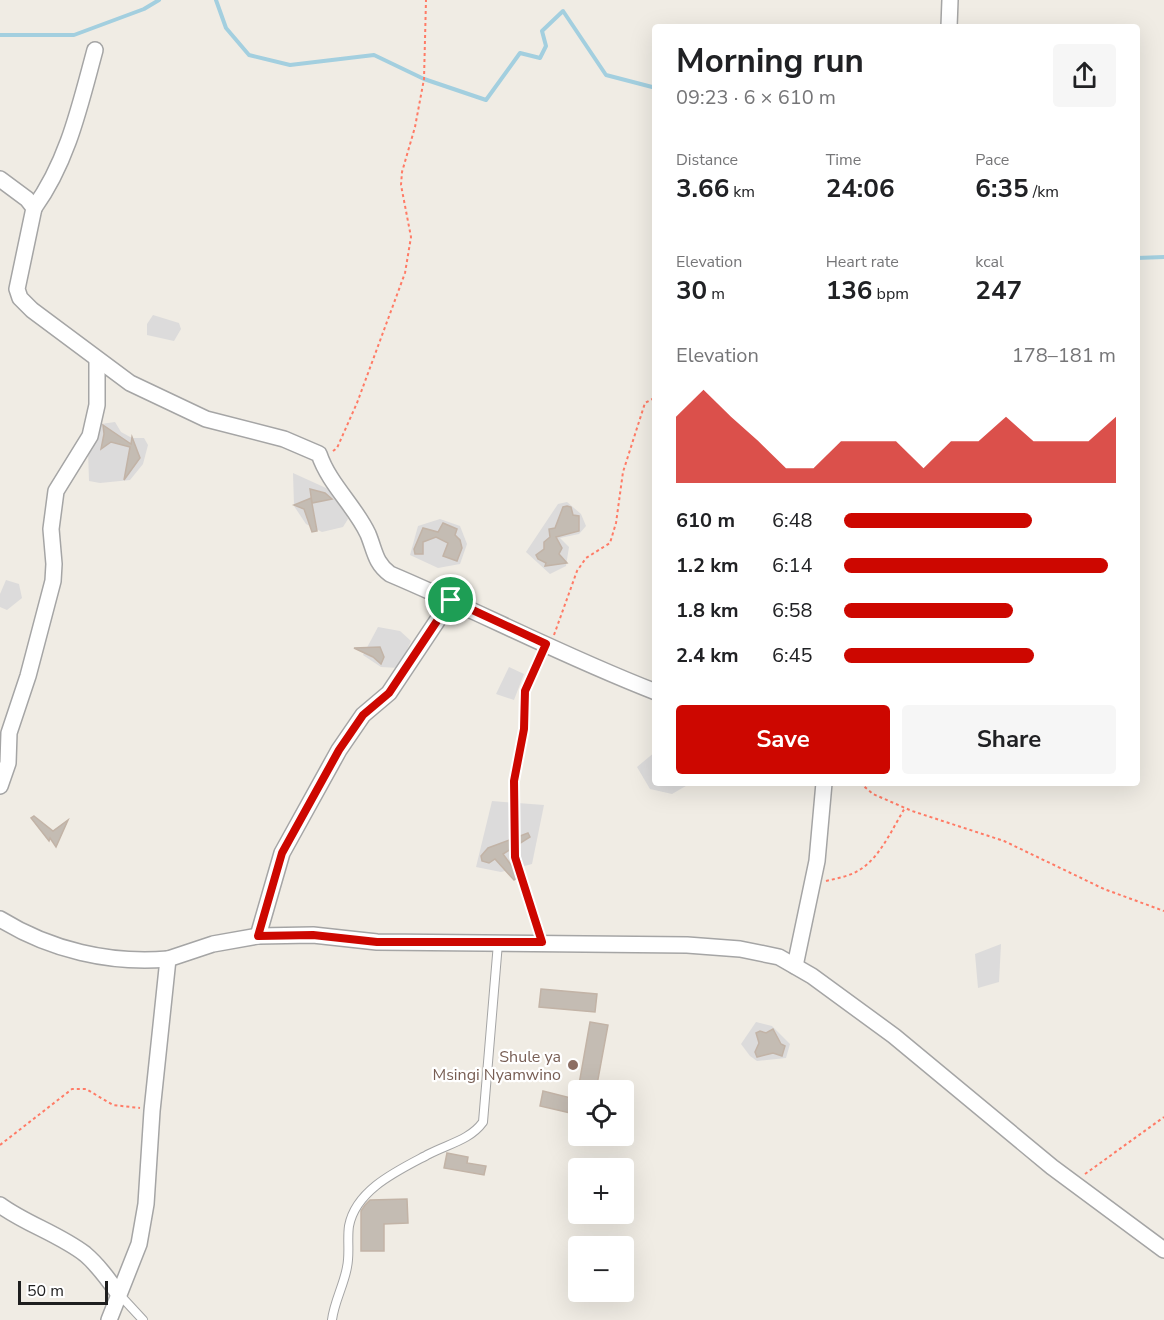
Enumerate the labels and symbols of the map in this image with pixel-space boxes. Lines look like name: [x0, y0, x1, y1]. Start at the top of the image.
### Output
pin: [425, 574, 476, 625]
place label: Shule ya Msingi Nyamwino: [432, 1046, 561, 1086]
marker: Shule ya Msingi Nyamwino: [566, 1058, 580, 1072]
scale bar: [18, 1278, 108, 1306]

